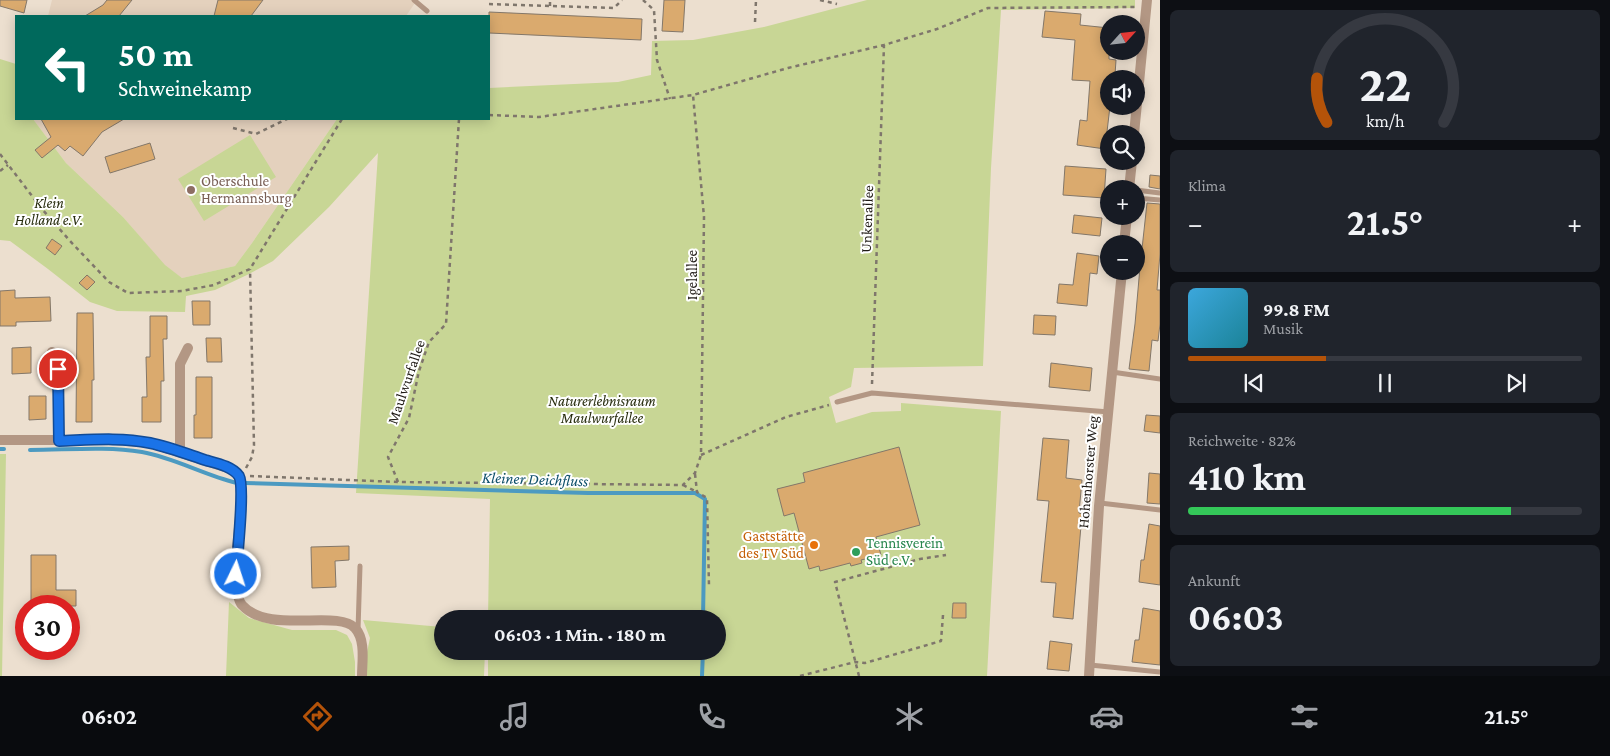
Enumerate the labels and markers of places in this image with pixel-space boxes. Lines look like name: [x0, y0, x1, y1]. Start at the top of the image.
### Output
place label: Oberschule Hermannsburg: [201, 173, 292, 207]
marker: Oberschule Hermannsburg: [185, 184, 197, 196]
pin: [37, 348, 79, 390]
place label: Gaststätte des TV Süd: [738, 528, 804, 561]
place label: Tennisverein Süd e.V.: [866, 535, 943, 568]
marker: Gaststätte des TV Süd: [808, 539, 820, 551]
marker: Tennisverein Süd e.V.: [850, 546, 862, 558]

